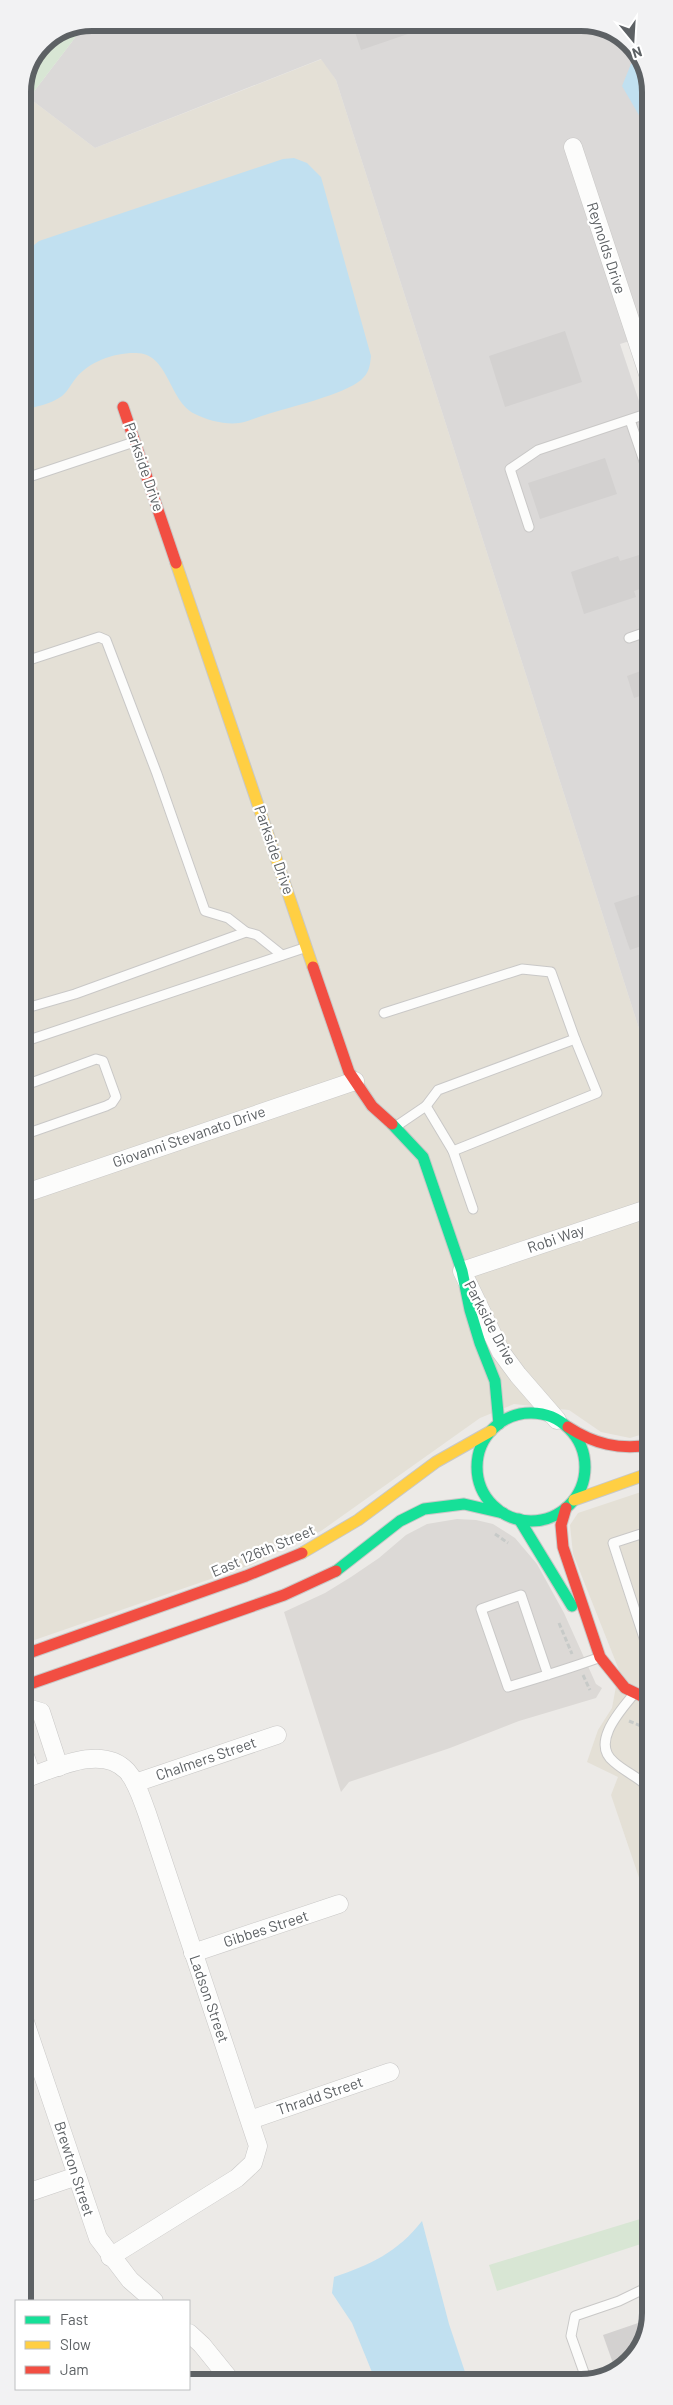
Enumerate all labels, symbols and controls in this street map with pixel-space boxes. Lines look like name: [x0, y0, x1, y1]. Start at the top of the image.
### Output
north arrow: [608, 15, 658, 65]
text: N: [630, 43, 644, 62]
street label: Reynolds Drive: [584, 200, 630, 296]
street label: Parkside Drive: [121, 420, 169, 514]
street label: Parkside Drive: [251, 803, 299, 897]
street label: Giovanni Stevanato Drive: [110, 1101, 267, 1171]
street label: Robi Way: [525, 1220, 587, 1256]
street label: Parkside Drive: [461, 1277, 521, 1368]
street label: East 126th Street: [208, 1520, 317, 1580]
street label: Chalmers Street: [153, 1732, 258, 1784]
street label: Gibbes Street: [221, 1906, 310, 1950]
street label: Ladson Street: [186, 1952, 233, 2045]
street label: Thradd Street: [274, 2072, 365, 2118]
street label: Brewton Street: [51, 2119, 99, 2218]
legend: [15, 2300, 190, 2390]
text: Fast: [60, 2310, 88, 2328]
text: Slow: [60, 2335, 91, 2353]
text: Jam: [60, 2360, 89, 2378]

